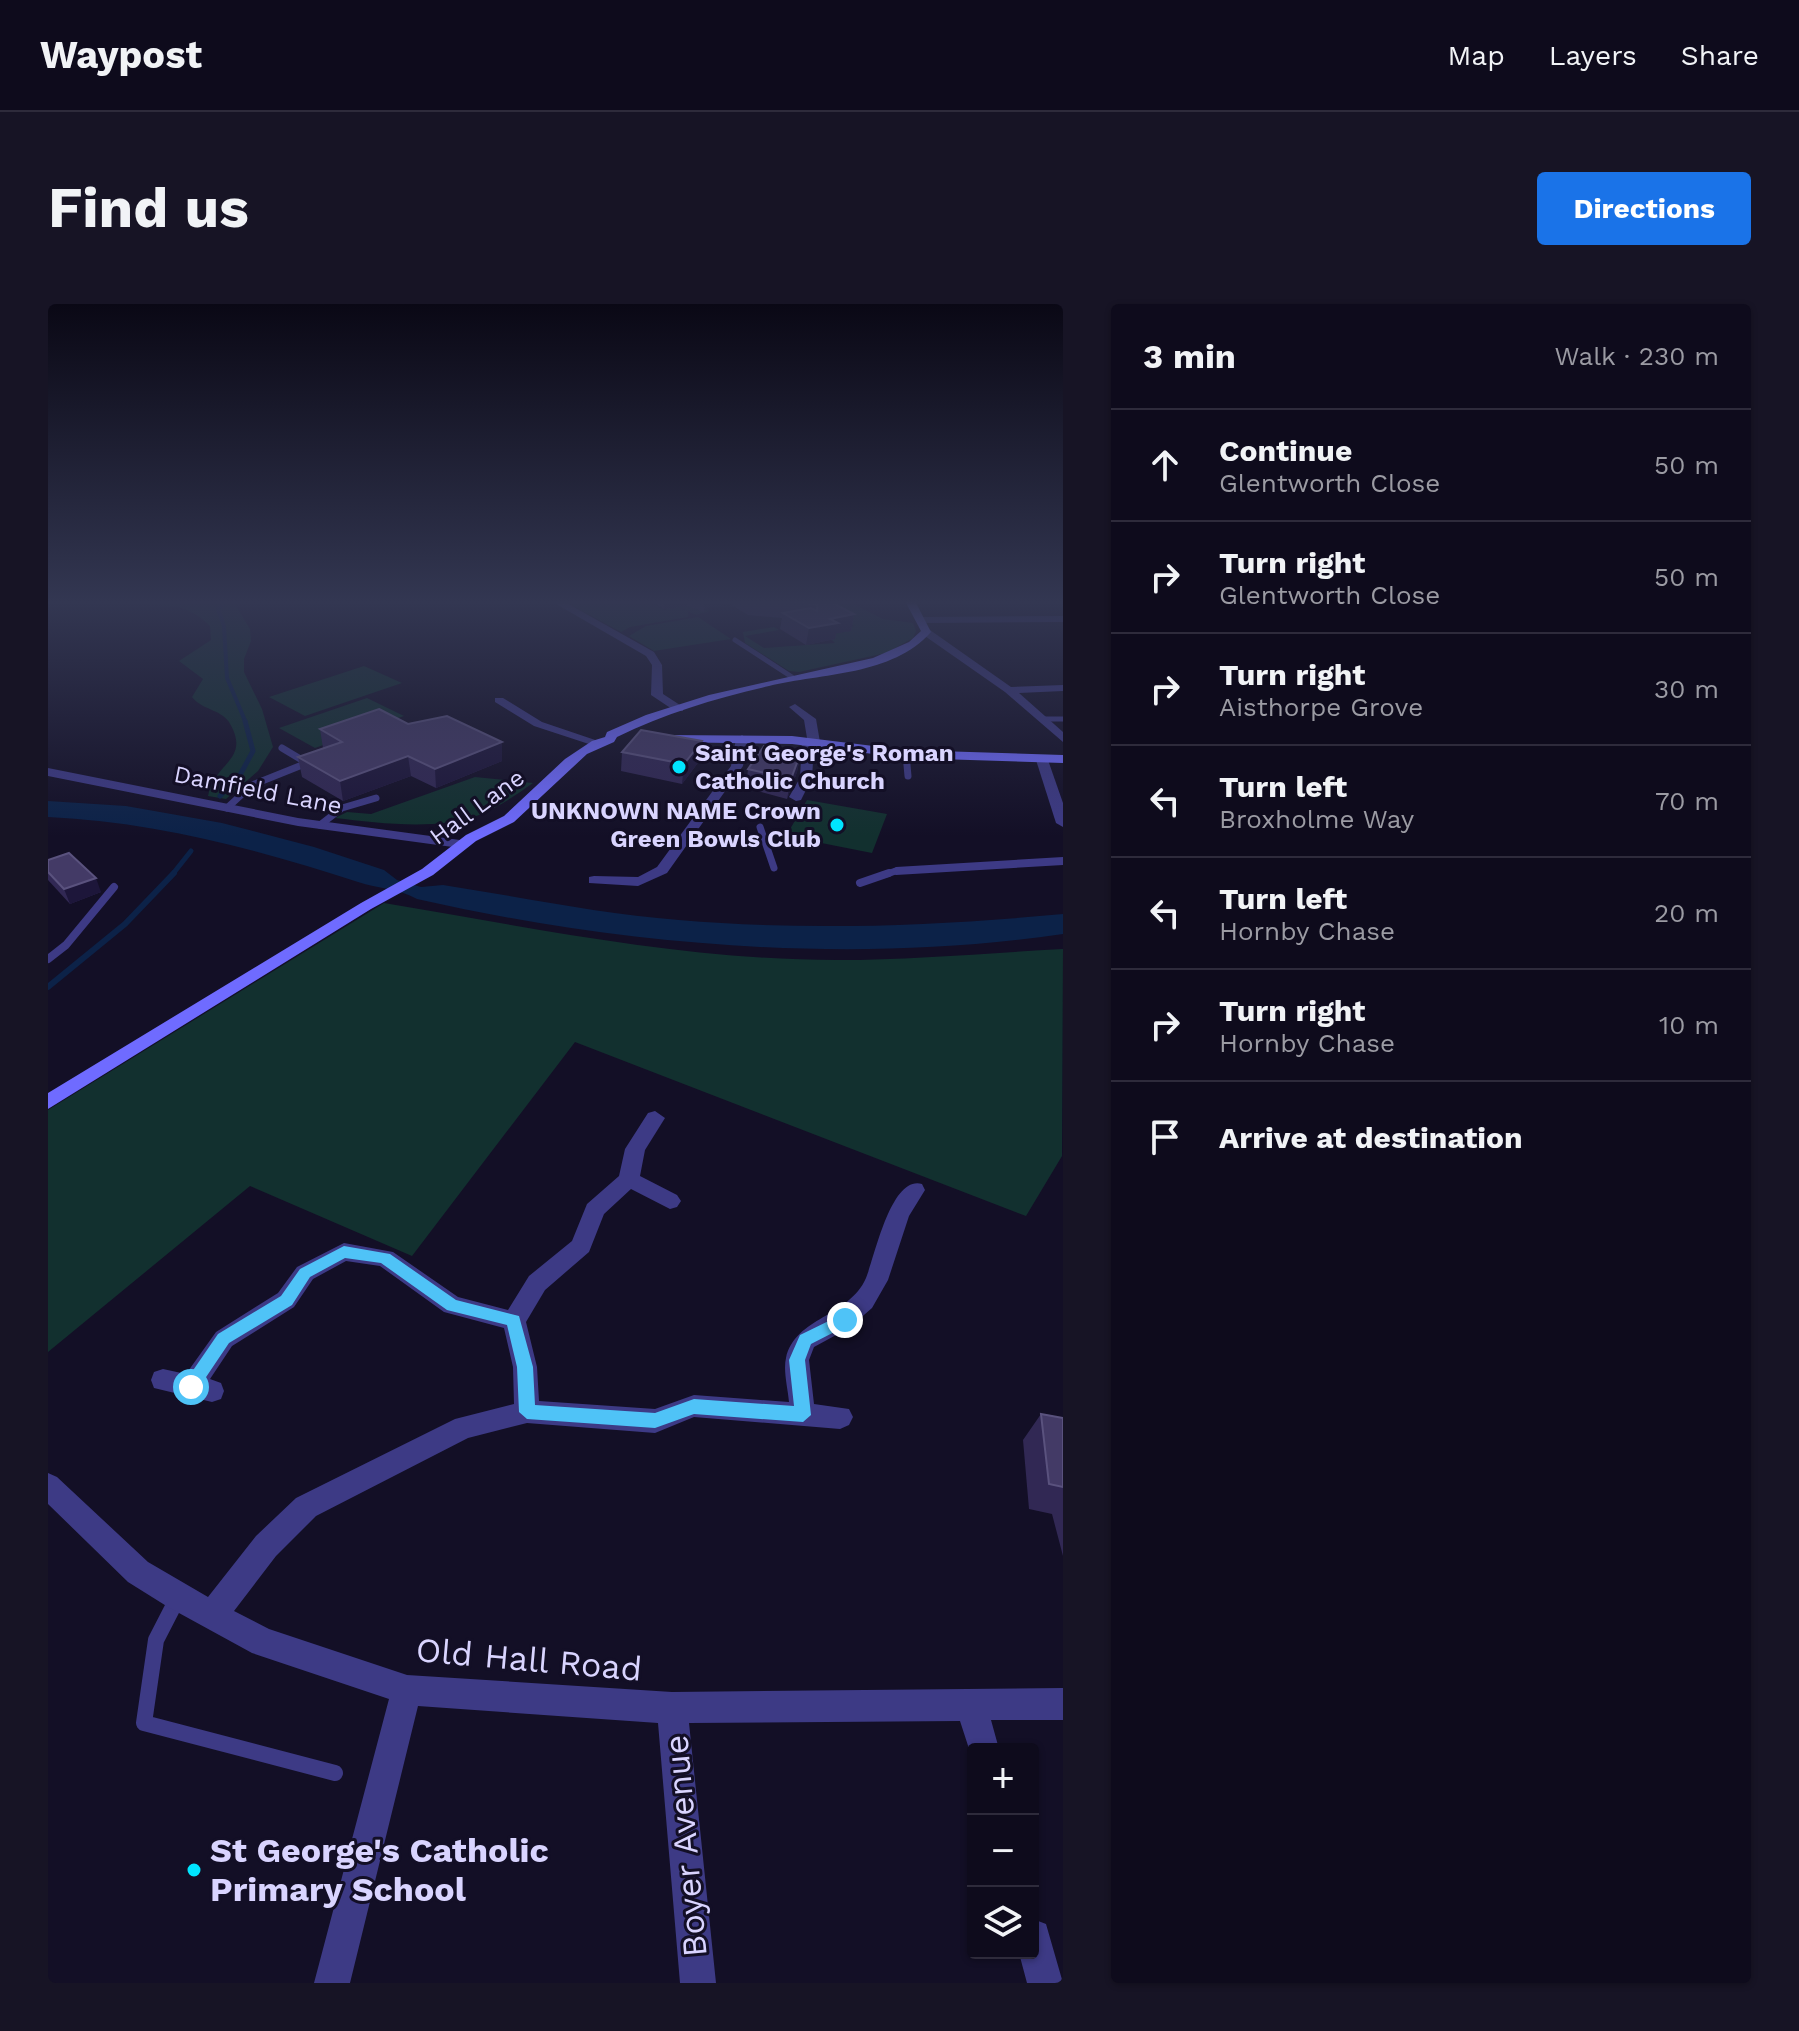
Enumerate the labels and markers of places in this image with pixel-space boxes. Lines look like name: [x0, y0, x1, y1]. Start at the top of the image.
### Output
place label: Saint George's Roman Catholic Church: [695, 739, 954, 795]
marker: Saint George's Roman Catholic Church: [670, 758, 688, 776]
place label: UNKNOWN NAME Crown Green Bowls Club: [531, 797, 821, 853]
marker: UNKNOWN NAME Crown Green Bowls Club: [828, 816, 846, 834]
place label: St George's Catholic Primary School: [210, 1830, 549, 1909]
marker: St George's Catholic Primary School: [185, 1861, 203, 1879]

